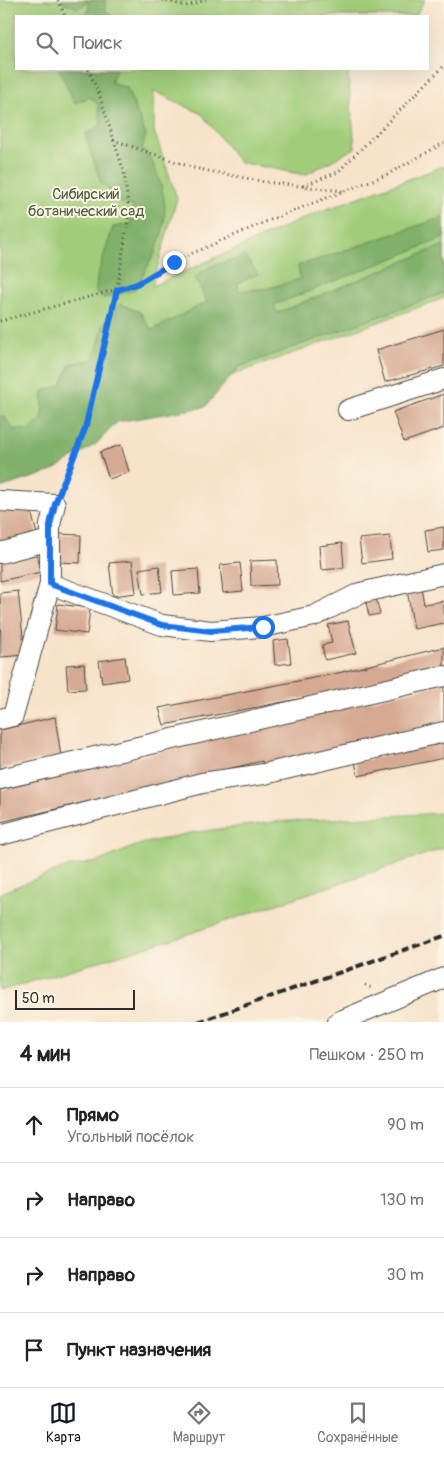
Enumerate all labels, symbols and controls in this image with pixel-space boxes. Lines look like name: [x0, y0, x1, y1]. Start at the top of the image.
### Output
search box: [15, 15, 429, 70]
icon: search: [33, 29, 61, 57]
text: Поиск: [73, 31, 123, 55]
park label: Сибирский ботанический сад: [28, 185, 144, 221]
route end: [163, 251, 186, 274]
route start: [252, 616, 275, 639]
scale bar: [15, 987, 135, 1010]
text: 50 m: [22, 990, 55, 1007]
text: 4 мин: [20, 1041, 70, 1068]
text: Пешком · 250 m: [309, 1045, 424, 1065]
text: Прямо: [67, 1103, 119, 1127]
icon: ahead: [20, 1111, 48, 1139]
text: 90 m: [387, 1115, 424, 1135]
text: Угольный посёлок: [67, 1127, 195, 1147]
icon: right: [20, 1186, 48, 1214]
text: Направо: [67, 1188, 135, 1212]
text: 130 m: [380, 1190, 424, 1210]
icon: right: [20, 1261, 48, 1289]
text: Направо: [67, 1263, 135, 1287]
text: 30 m: [386, 1265, 424, 1285]
icon: arrive: [20, 1336, 48, 1364]
text: Пункт назначения: [67, 1338, 211, 1362]
tab: Карта: [46, 1399, 81, 1446]
tab: Маршрут: [173, 1399, 225, 1446]
tab: Сохранённые: [317, 1399, 398, 1446]

